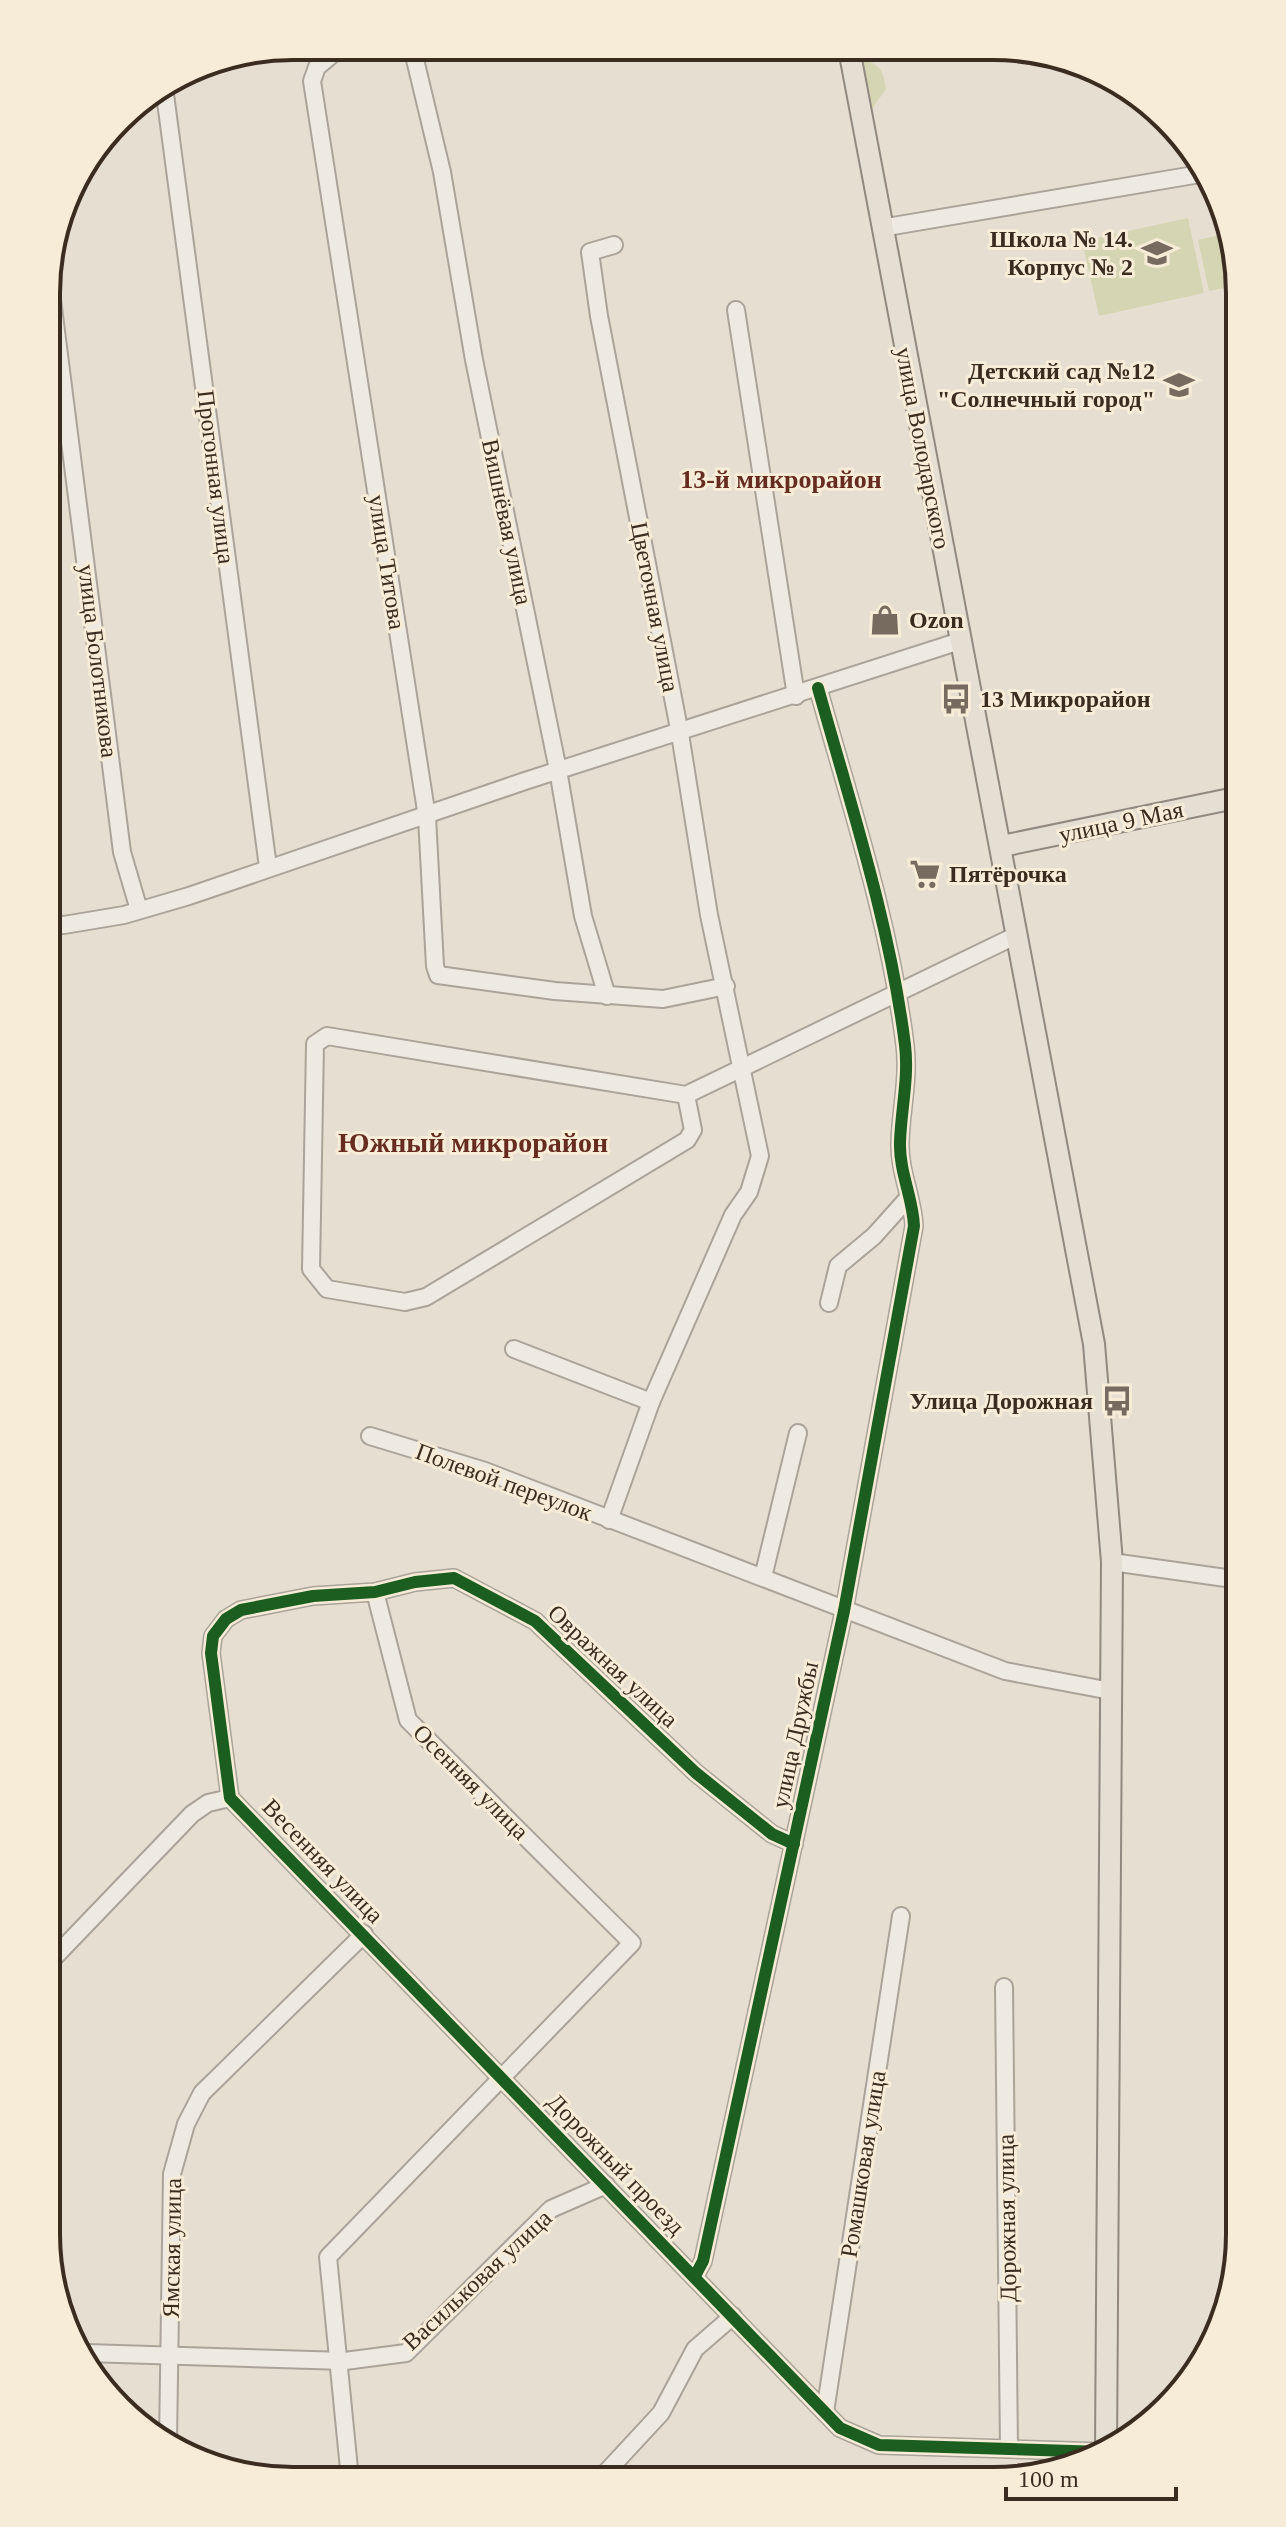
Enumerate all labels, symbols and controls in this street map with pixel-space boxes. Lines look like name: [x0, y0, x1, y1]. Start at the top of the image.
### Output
place label: Школа № 14. Корпус № 2: [990, 226, 1133, 280]
school or university icon: Школа № 14. Корпус № 2: [1140, 236, 1174, 270]
street label: улица Володарского: [891, 345, 955, 551]
place label: Детский сад №12 "Солнечный город": [937, 358, 1155, 412]
school or university icon: Детский сад №12 "Солнечный город": [1162, 368, 1196, 402]
street label: Прогонная улица: [192, 388, 240, 566]
street label: Вишнёвая улица: [477, 437, 537, 608]
district label: 13-й микрорайон: [680, 465, 882, 494]
street label: улица Титова: [364, 493, 411, 632]
street label: Цветочная улица: [626, 520, 684, 695]
street label: улица Болотникова: [73, 563, 123, 760]
shop icon: Ozon: [868, 603, 902, 637]
place label: Ozon: [909, 607, 964, 633]
bus stop icon: 13 Микрорайон: [939, 682, 973, 716]
place label: 13 Микрорайон: [980, 686, 1151, 712]
street label: улица 9 Мая: [1057, 796, 1185, 848]
supermarket icon: Пятёрочка: [908, 857, 942, 891]
place label: Пятёрочка: [949, 861, 1067, 887]
district label: Южный микрорайон: [338, 1127, 608, 1158]
bus stop icon: Улица Дорожная: [1100, 1384, 1134, 1418]
place label: Улица Дорожная: [909, 1388, 1093, 1414]
street label: Полевой переулок: [412, 1438, 596, 1526]
street label: Овражная улица: [543, 1599, 683, 1733]
street label: улица Дружбы: [767, 1659, 823, 1811]
street label: Осенняя улица: [408, 1719, 534, 1845]
street label: Весенняя улица: [257, 1794, 389, 1929]
street label: Ромашковая улица: [835, 2068, 891, 2259]
street label: Дорожный проезд: [542, 2088, 690, 2240]
street label: Дорожная улица: [993, 2133, 1021, 2302]
street label: Ямская улица: [158, 2177, 186, 2318]
street label: Васильковая улица: [397, 2204, 557, 2355]
scale bar: [1006, 2451, 1176, 2501]
text: 100 m: [1018, 2466, 1079, 2492]

